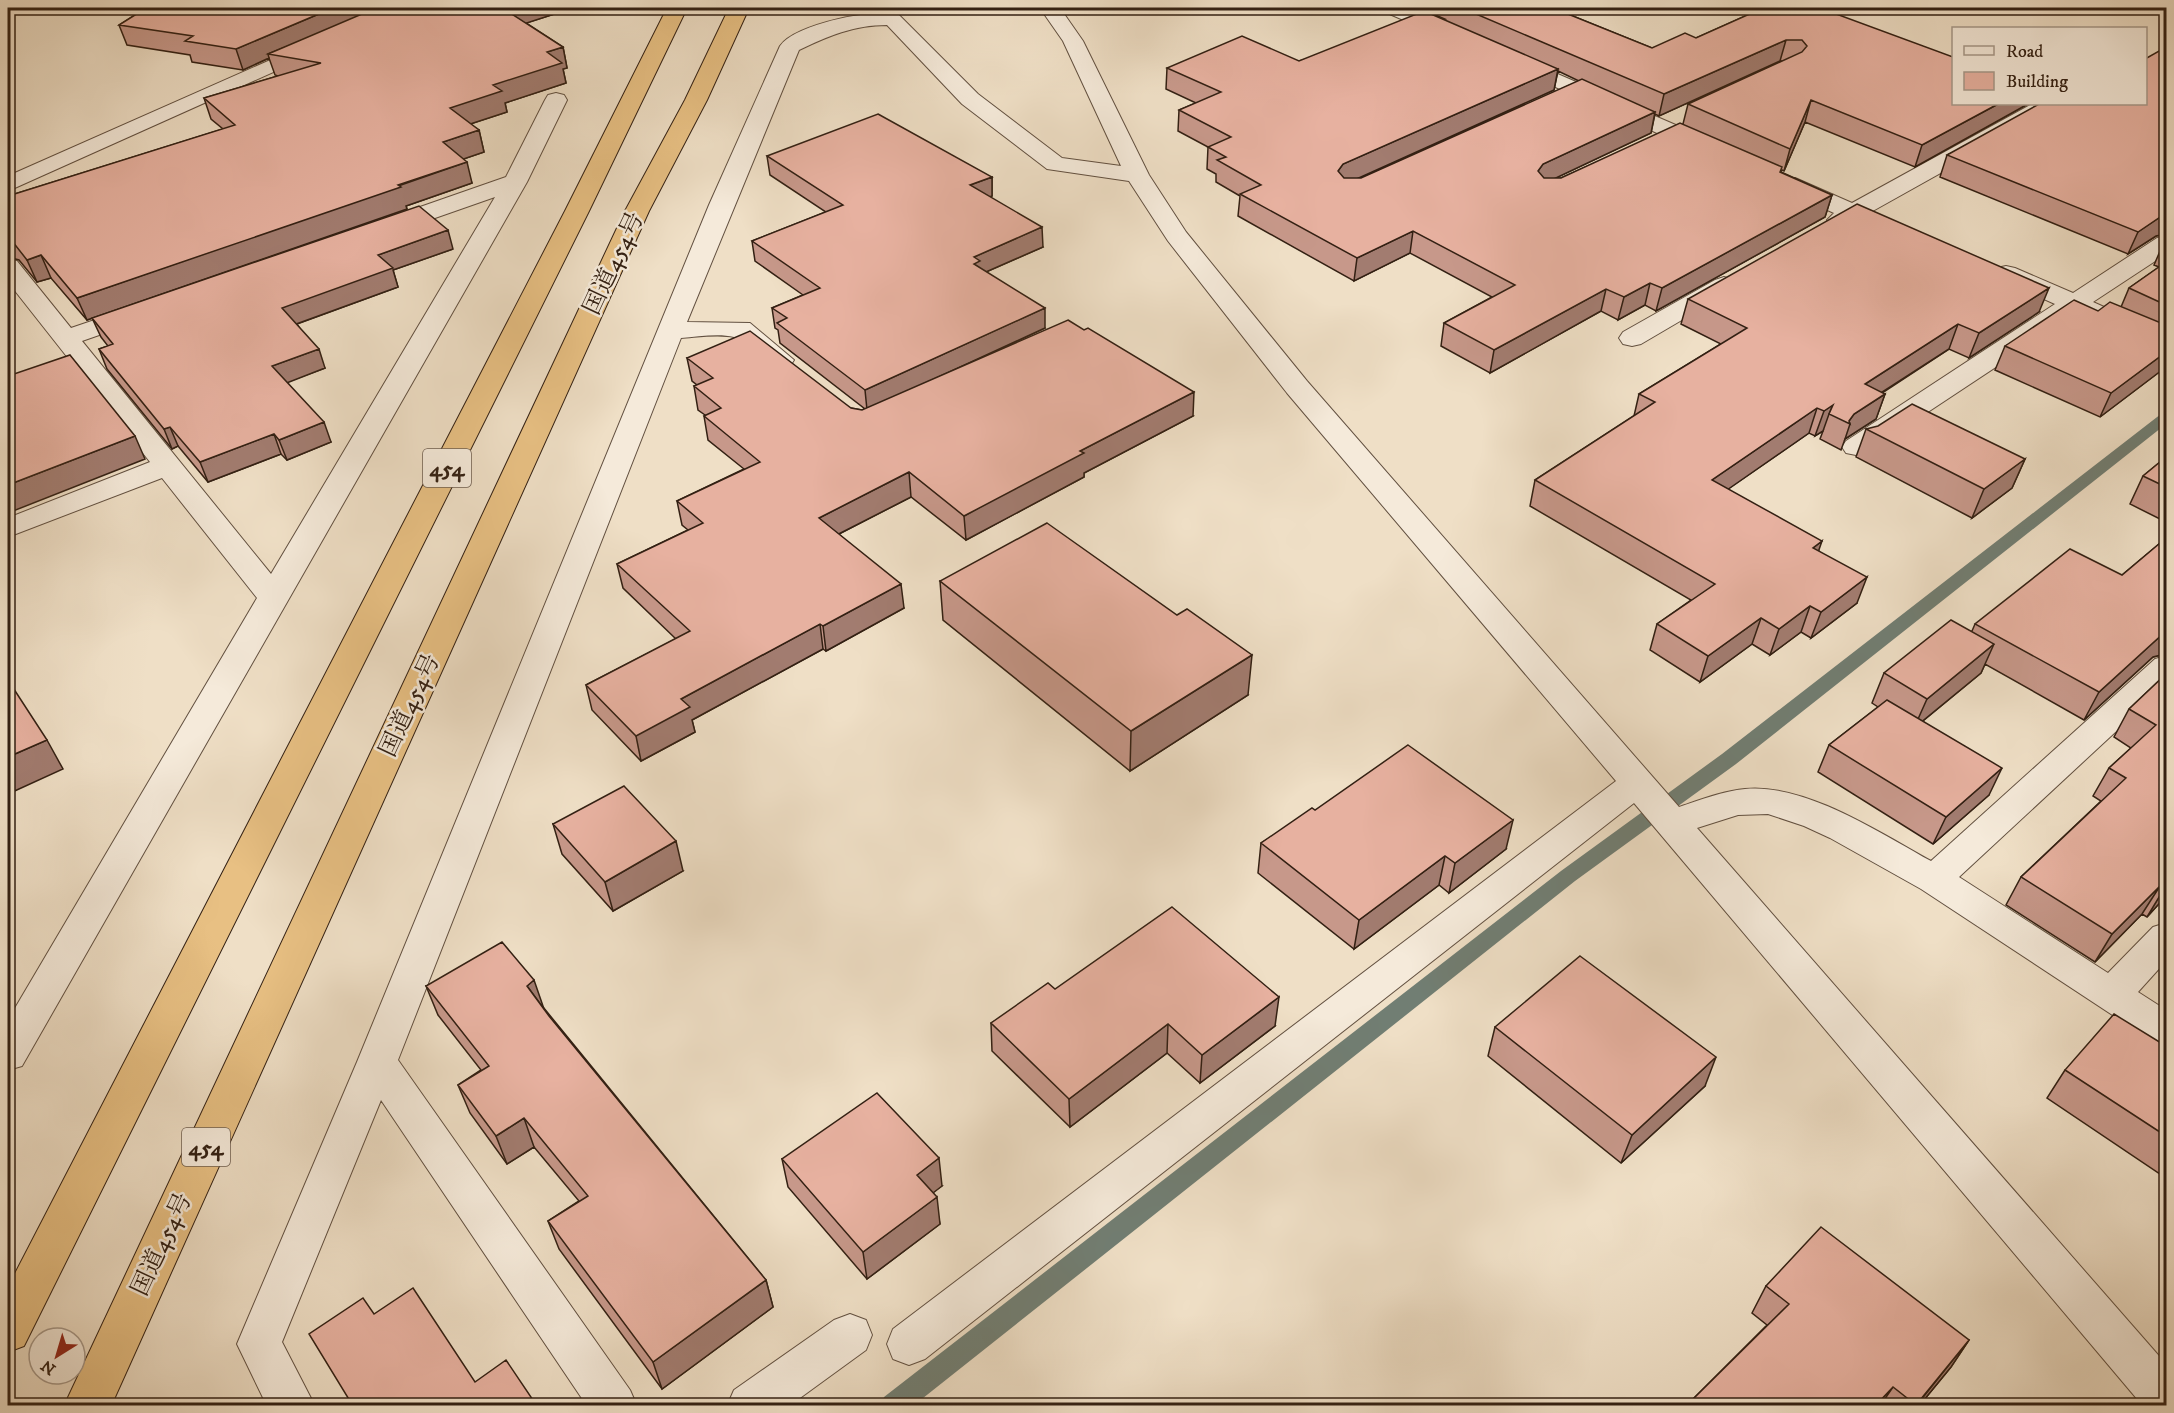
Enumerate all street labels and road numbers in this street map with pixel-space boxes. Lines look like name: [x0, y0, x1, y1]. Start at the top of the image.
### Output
street label: 国道454号: [577, 207, 651, 320]
road number: 454: [423, 449, 471, 487]
street label: 国道454号: [373, 649, 447, 762]
road number: 454: [182, 1128, 230, 1166]
street label: 国道454号: [125, 1188, 199, 1301]

